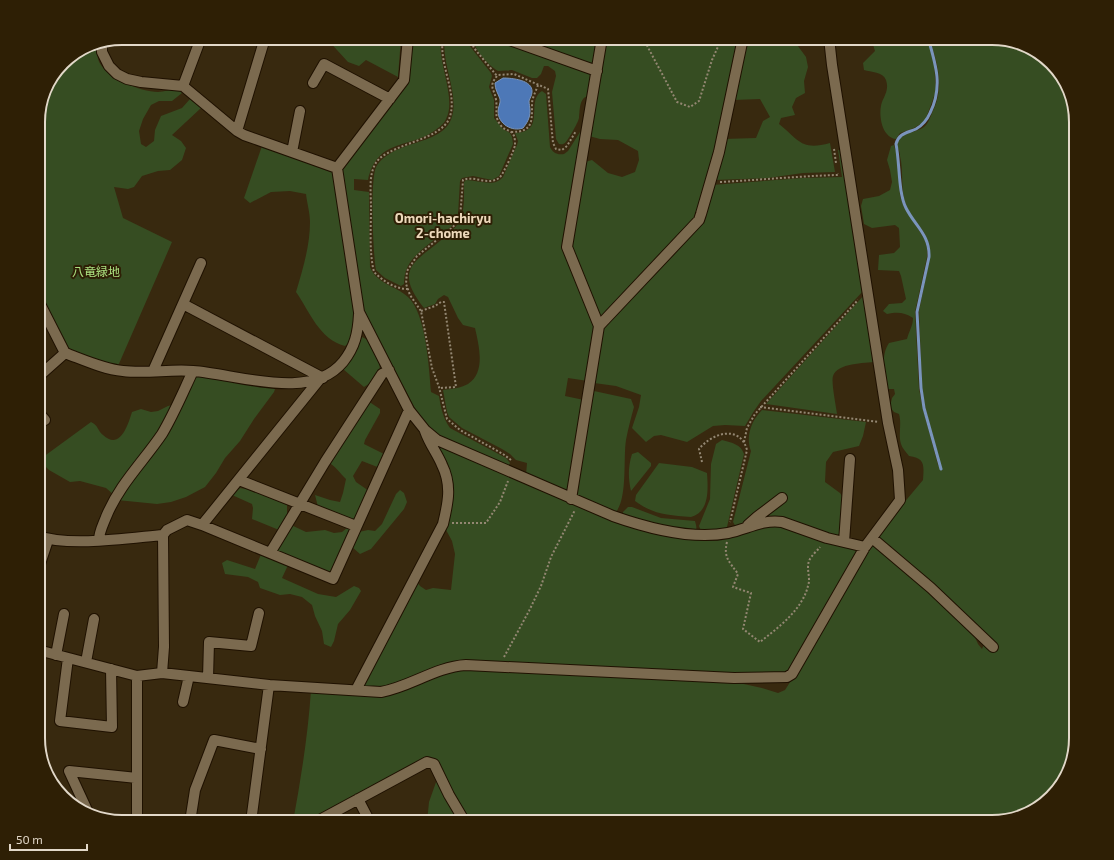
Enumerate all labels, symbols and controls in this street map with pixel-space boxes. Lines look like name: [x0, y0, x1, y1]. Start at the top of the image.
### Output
district label: Omori-hachiryu 2-chome: [395, 210, 491, 241]
park label: 八竜緑地: [72, 264, 120, 278]
scale bar: [10, 826, 87, 852]
text: 50 m: [16, 832, 43, 846]

